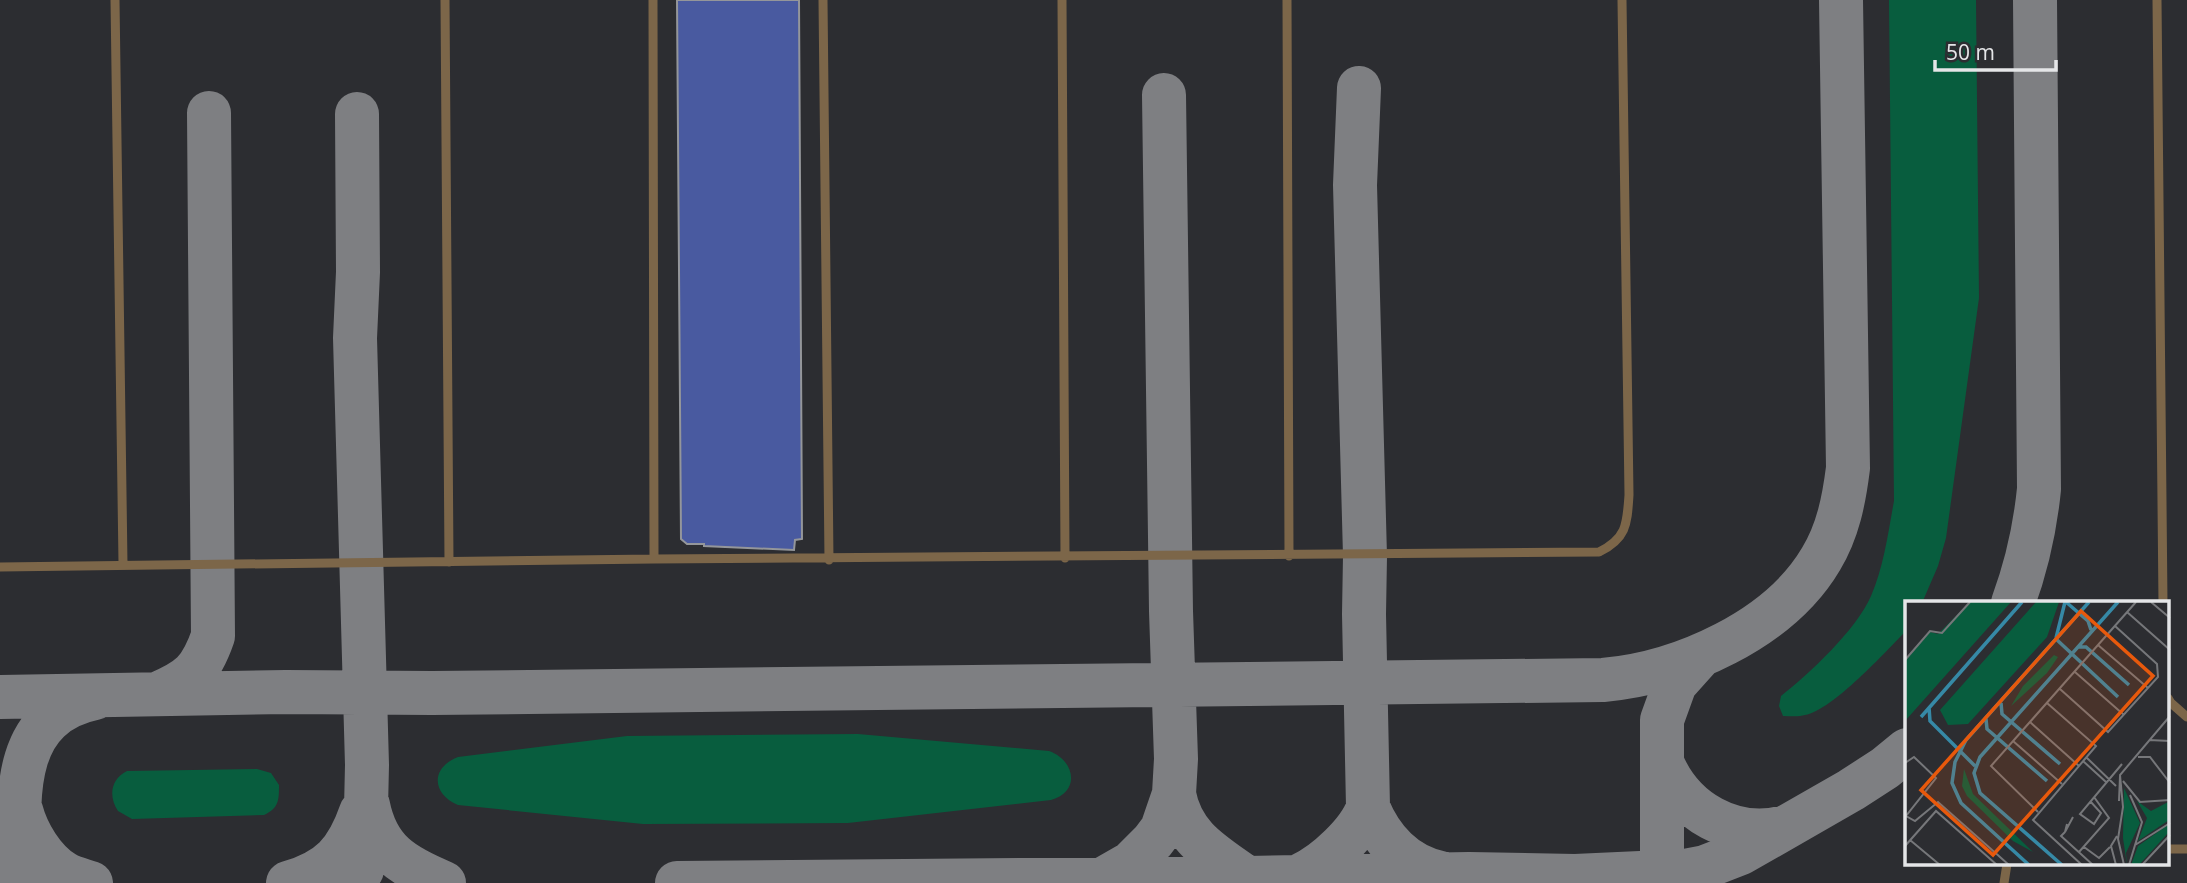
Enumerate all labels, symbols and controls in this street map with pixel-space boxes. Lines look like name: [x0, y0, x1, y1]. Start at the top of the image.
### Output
scale bar: [1935, 28, 2056, 72]
text: 50 m: [1946, 38, 1995, 66]
inset map: [1905, 601, 2170, 866]

